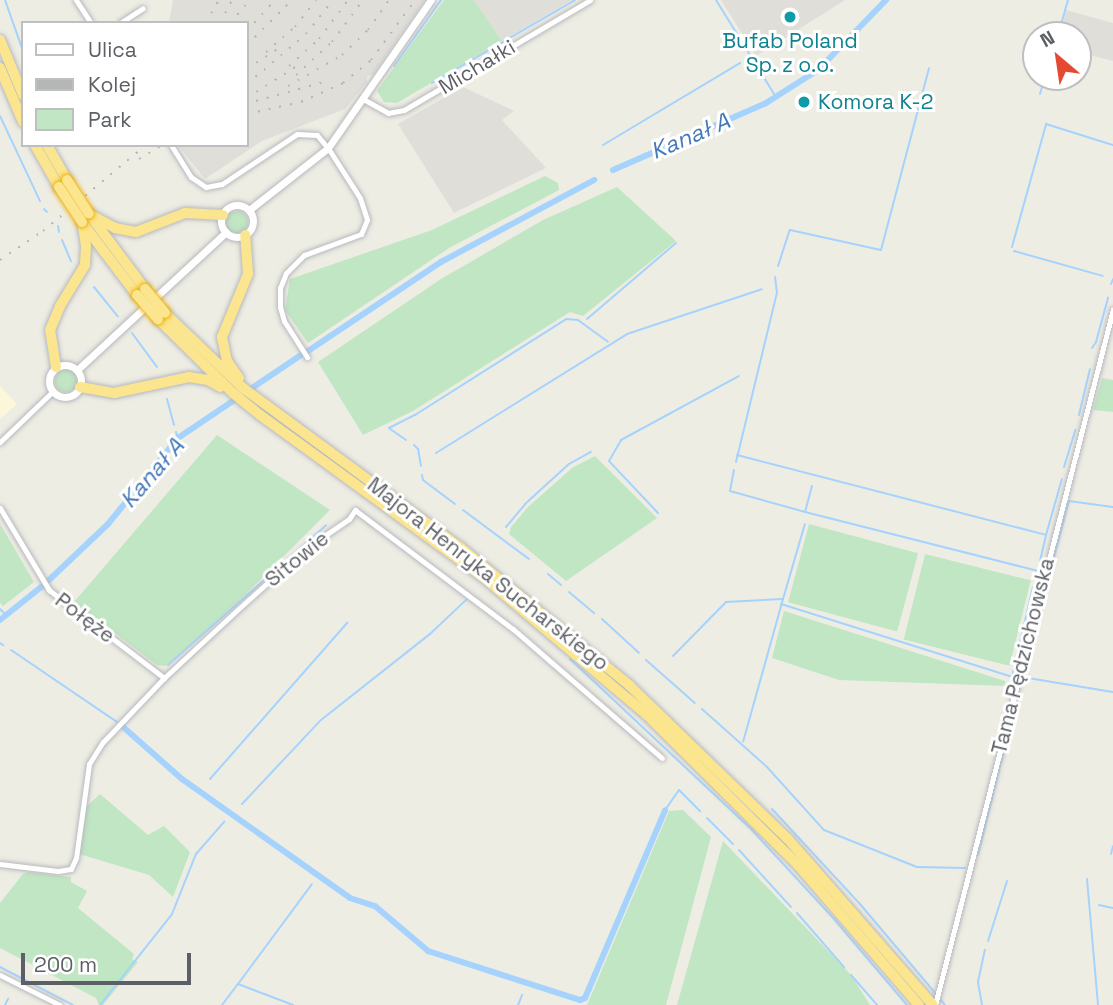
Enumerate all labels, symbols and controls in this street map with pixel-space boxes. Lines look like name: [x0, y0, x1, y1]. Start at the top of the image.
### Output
marker: Bufab Poland Sp. z o.o.: [782, 9, 798, 25]
legend: [21, 21, 248, 147]
north arrow: [1022, 21, 1092, 91]
text: N: [1036, 25, 1059, 53]
place label: Bufab Poland Sp. z o.o.: [722, 28, 858, 78]
street label: Michałki: [434, 34, 520, 100]
text: Ulica: [88, 36, 137, 63]
text: Kolej: [88, 71, 136, 98]
place label: Komora K-2: [818, 89, 934, 115]
marker: Komora K-2: [796, 94, 812, 110]
text: Park: [88, 106, 132, 133]
water label: Kanał A: [646, 107, 734, 165]
water label: Kanał A: [114, 433, 190, 513]
street label: Majora Henryka Sucharskiego: [362, 472, 614, 676]
street label: Sitowie: [260, 526, 334, 592]
street label: Tama Pędzichowska: [986, 555, 1060, 757]
street label: Połęże: [50, 587, 120, 649]
scale bar: [24, 939, 194, 983]
text: 200 m: [34, 951, 97, 978]

